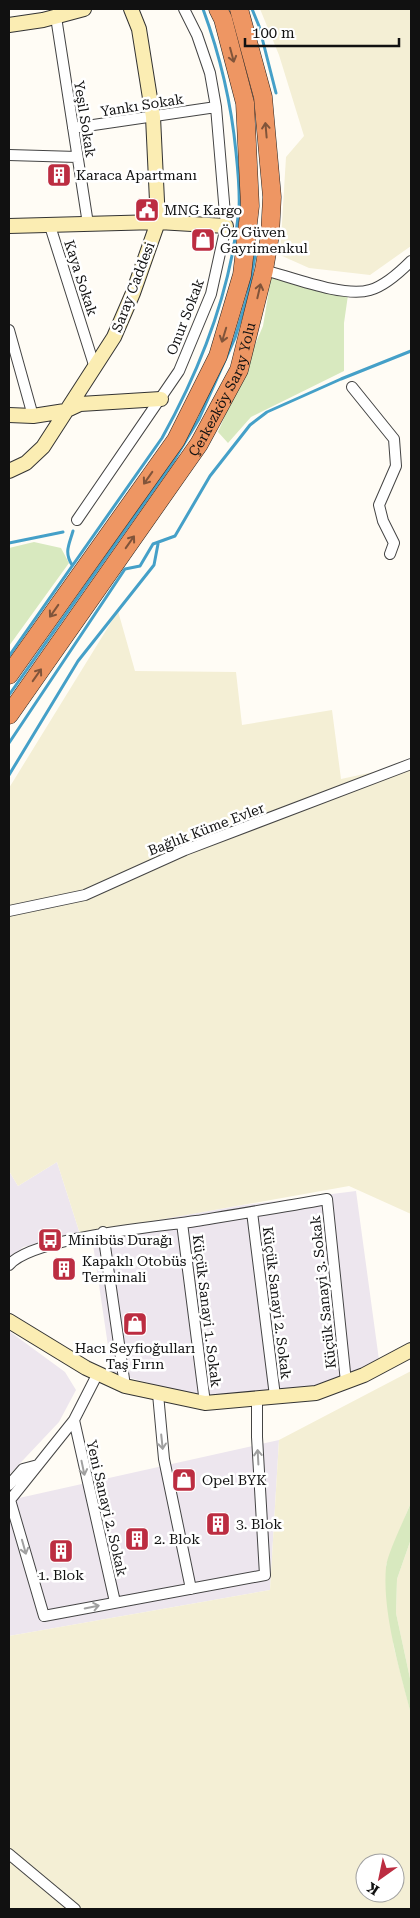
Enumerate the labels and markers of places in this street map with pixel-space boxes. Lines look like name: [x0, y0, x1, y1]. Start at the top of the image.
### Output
building icon: Karaca Apartmanı: [46, 162, 72, 188]
place label: Karaca Apartmanı: [76, 167, 197, 183]
public building icon: MNG Kargo: [134, 197, 160, 223]
place label: MNG Kargo: [164, 202, 242, 218]
place label: Öz Güven Gayrimenkul: [220, 224, 309, 256]
shop icon: Öz Güven Gayrimenkul: [190, 227, 216, 253]
bus stop icon: Minibüs Durağı: [37, 1227, 63, 1253]
place label: Minibüs Durağı: [68, 1232, 173, 1248]
place label: Kapaklı Otobüs Terminali: [82, 1253, 187, 1285]
building icon: Kapaklı Otobüs Terminali: [51, 1256, 77, 1282]
shop icon: Hacı Seyfioğulları Taş Fırın: [122, 1311, 148, 1337]
place label: Hacı Seyfioğulları Taş Fırın: [75, 1340, 196, 1372]
shop icon: Opel BYK: [171, 1467, 197, 1493]
place label: Opel BYK: [202, 1472, 267, 1488]
building icon: 3. Blok: [205, 1511, 231, 1537]
place label: 3. Blok: [236, 1516, 282, 1532]
building icon: 2. Blok: [124, 1526, 150, 1552]
place label: 2. Blok: [154, 1531, 200, 1547]
building icon: 1. Blok: [48, 1538, 74, 1564]
place label: 1. Blok: [38, 1567, 84, 1583]

